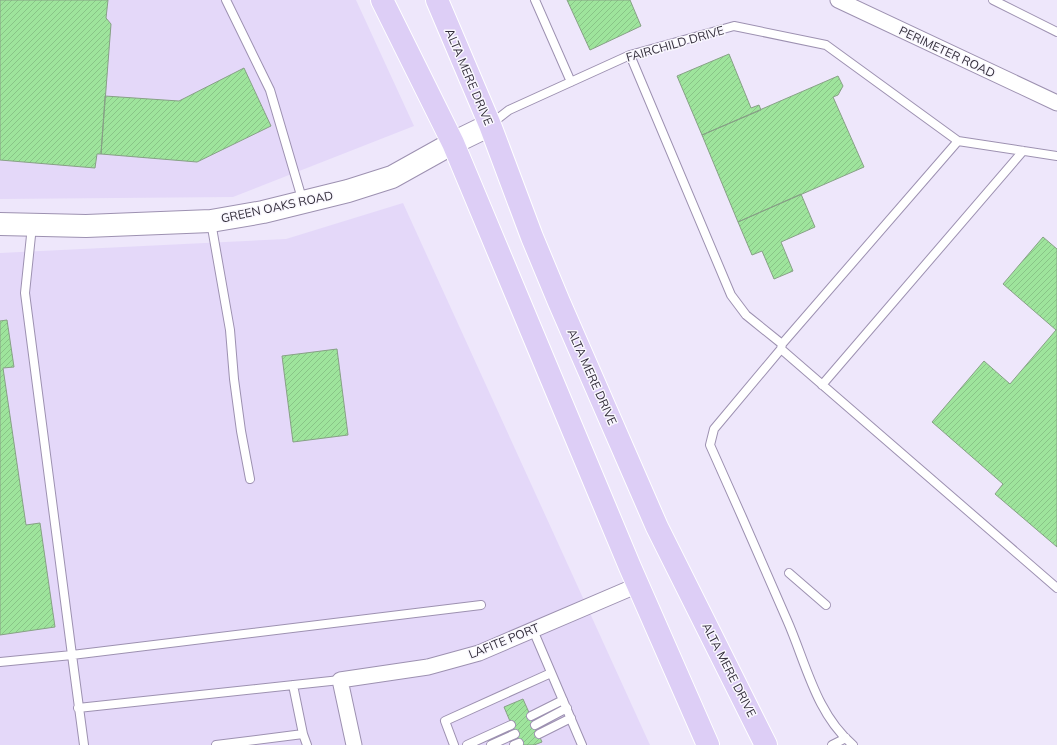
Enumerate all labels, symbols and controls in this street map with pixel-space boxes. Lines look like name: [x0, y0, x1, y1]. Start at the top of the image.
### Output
street label: FAIRCHILD DRIVE: [624, 22, 726, 65]
street label: PERIMETER ROAD: [897, 23, 998, 80]
street label: ALTA MERE DRIVE: [442, 26, 497, 128]
street label: GREEN OAKS ROAD: [219, 187, 334, 226]
street label: ALTA MERE DRIVE: [564, 326, 620, 427]
street label: LAFITE PORT: [466, 619, 542, 661]
street label: ALTA MERE DRIVE: [699, 620, 760, 719]

